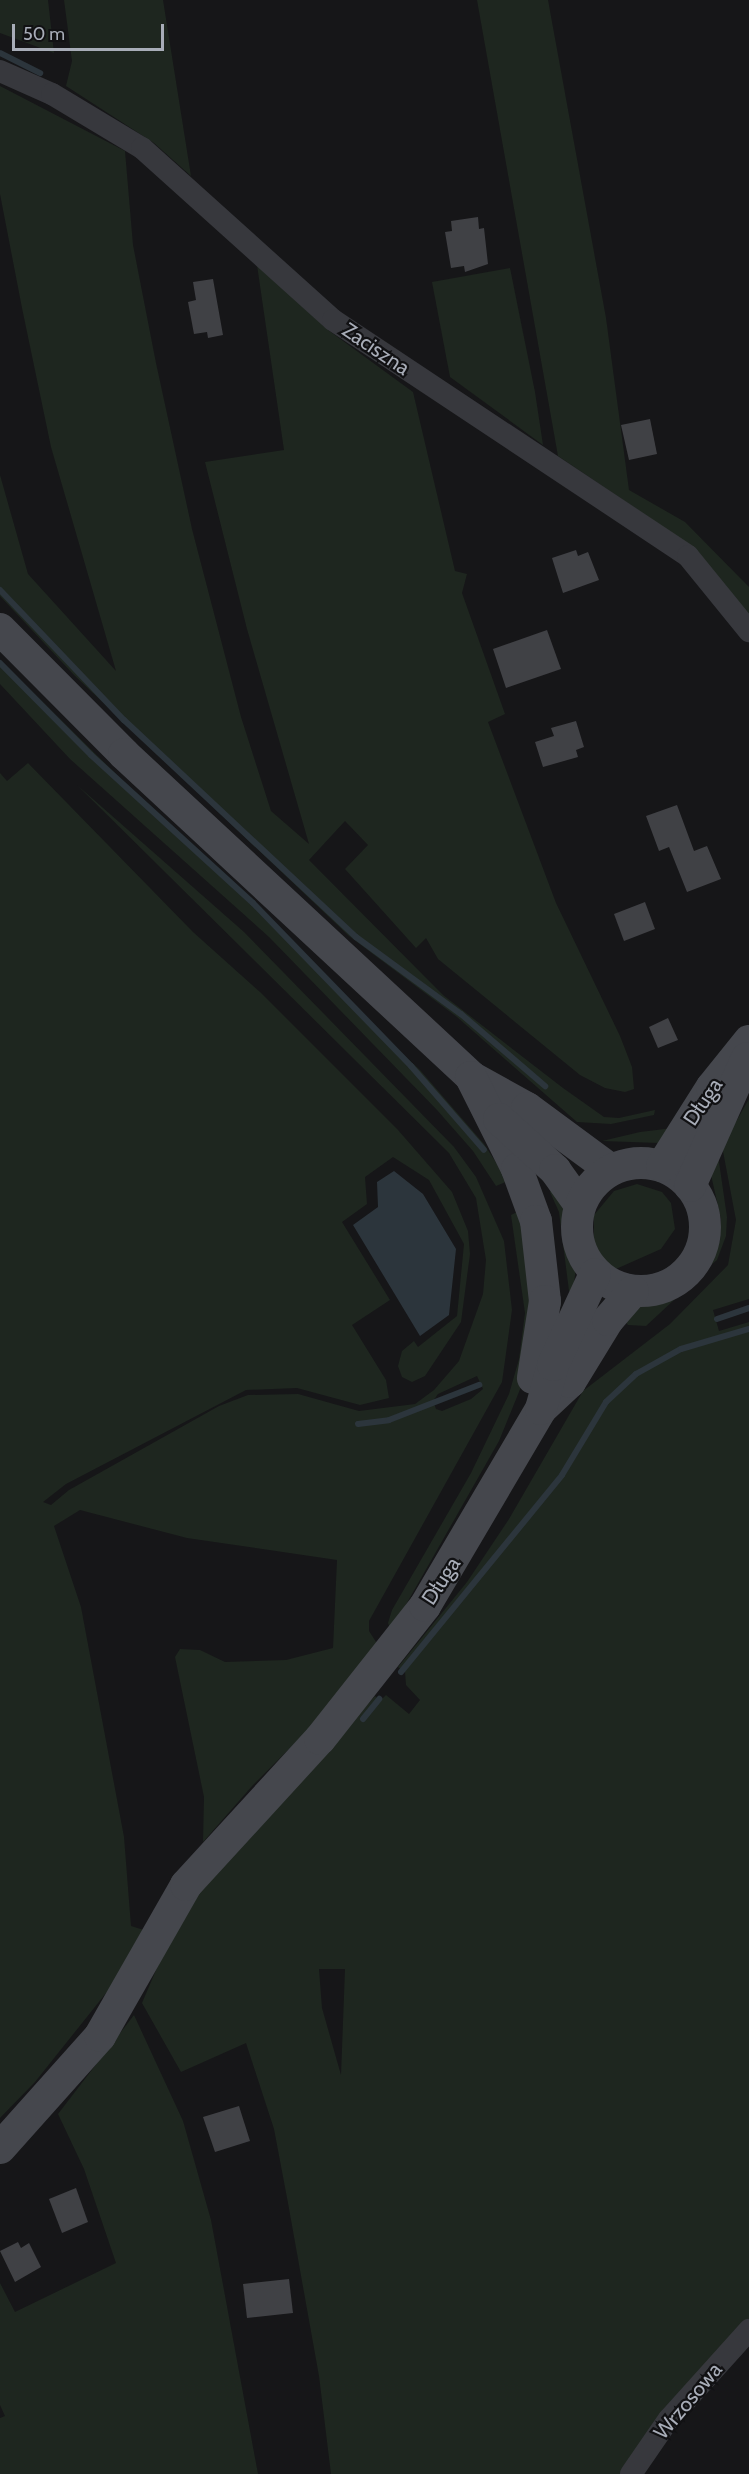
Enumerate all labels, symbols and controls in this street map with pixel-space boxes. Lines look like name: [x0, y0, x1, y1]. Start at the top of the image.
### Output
scale bar: [15, 12, 166, 50]
text: 50 m: [23, 23, 65, 45]
street label: Zaciszna: [338, 317, 414, 381]
street label: Długa: [678, 1073, 728, 1131]
street label: Długa: [416, 1552, 466, 1610]
street label: Wrzosowa: [649, 2358, 727, 2444]

